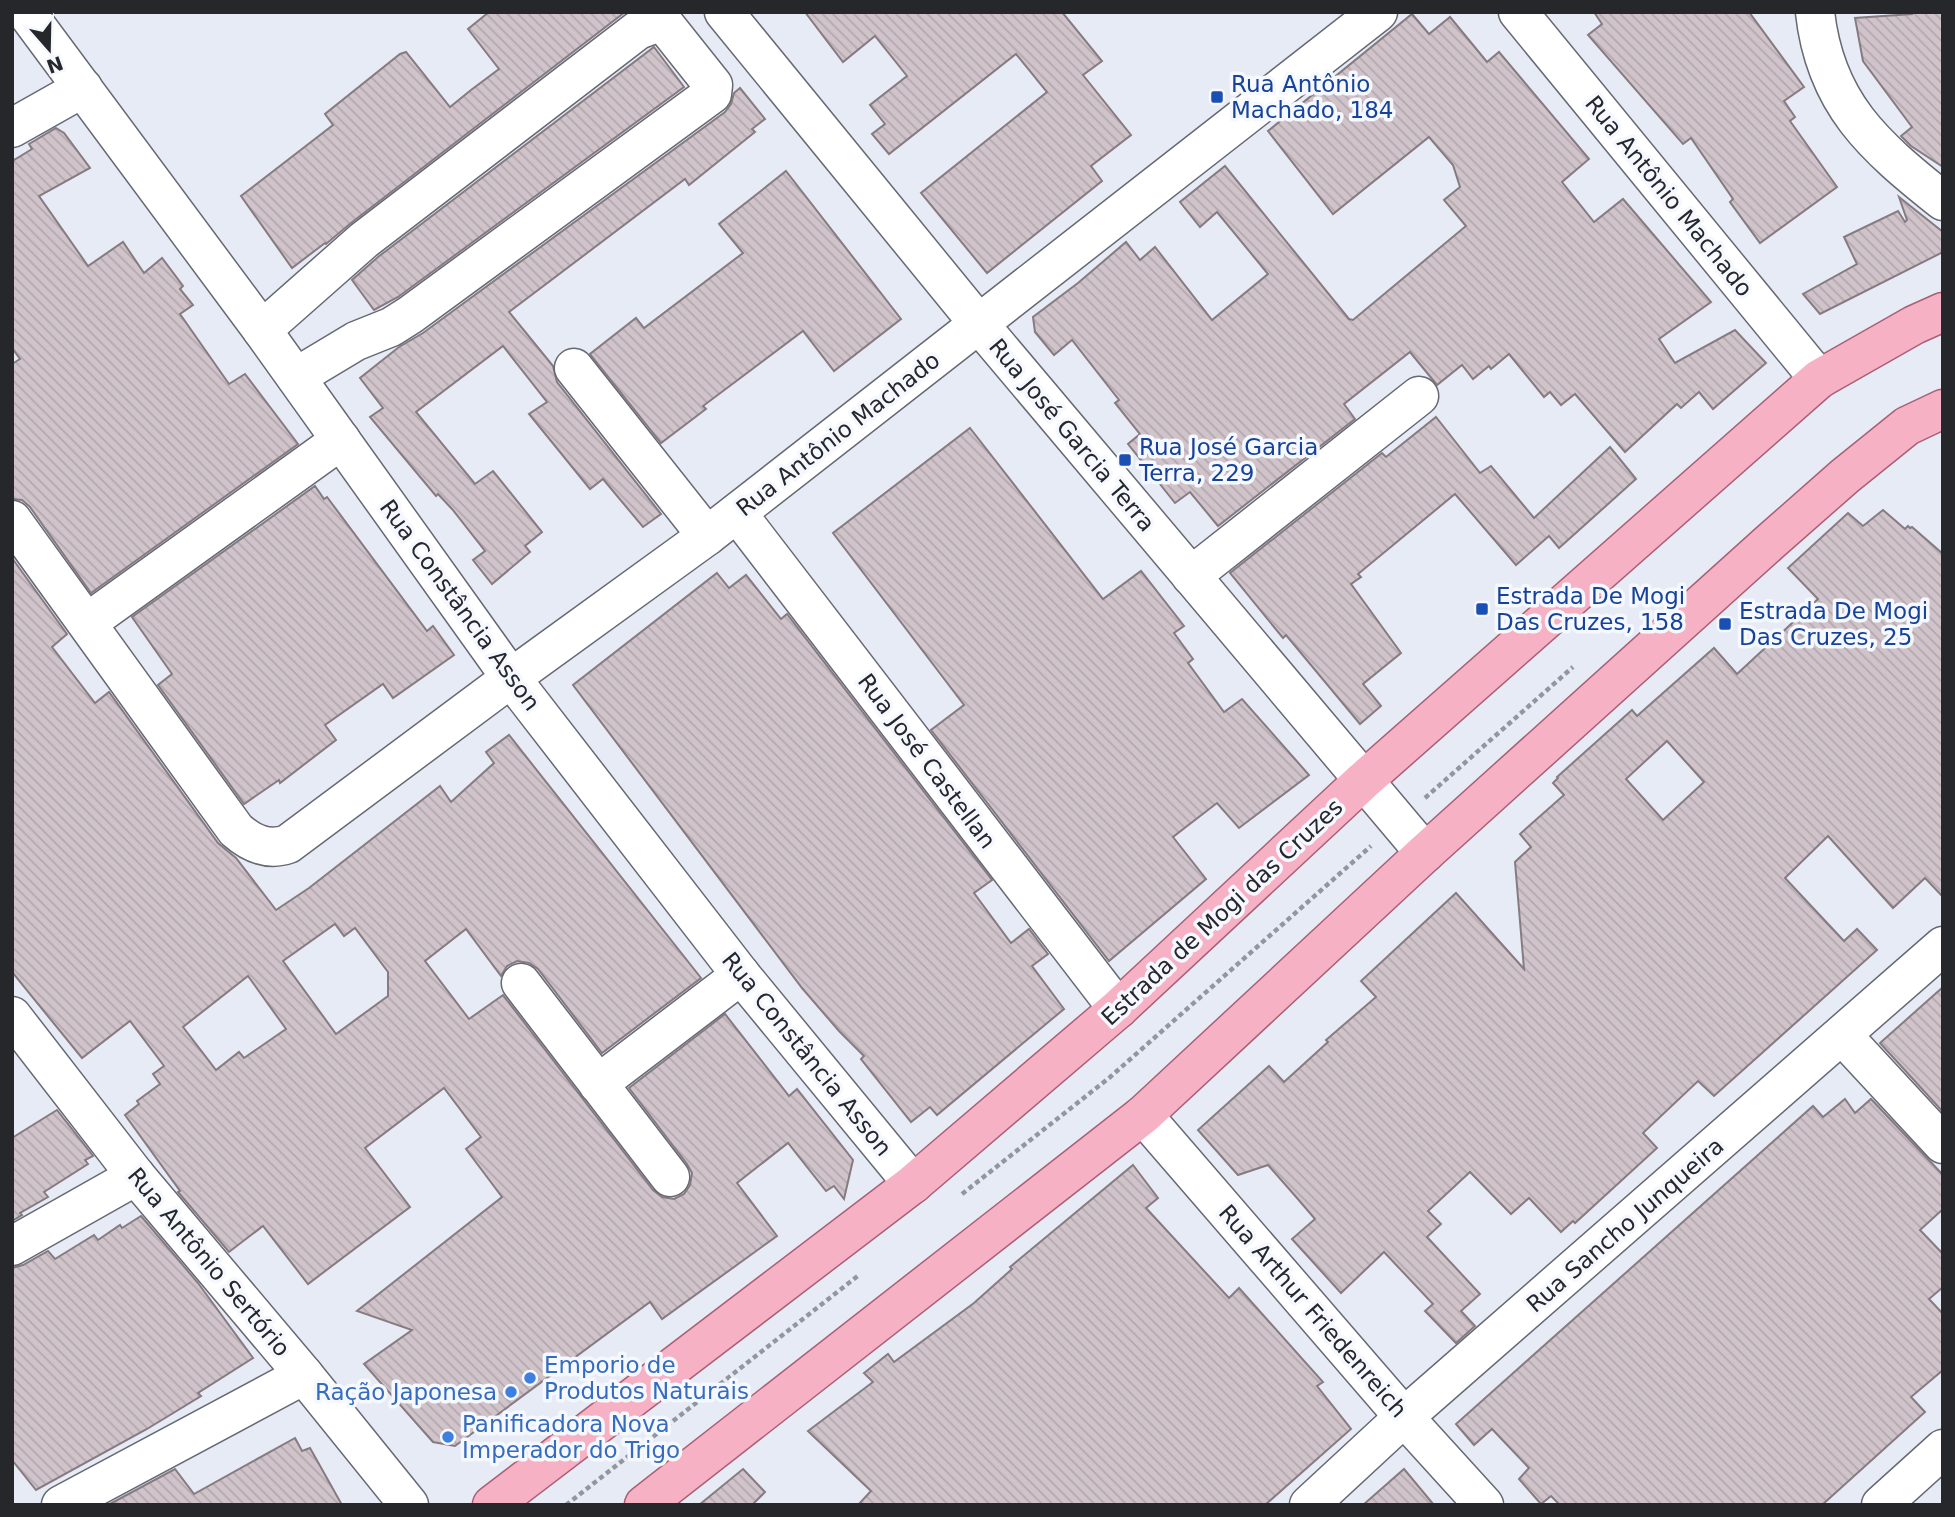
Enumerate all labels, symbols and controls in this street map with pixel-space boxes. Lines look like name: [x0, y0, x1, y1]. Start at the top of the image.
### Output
north arrow: [14, 14, 84, 84]
text: N: [44, 52, 66, 78]
place label: Rua Antônio Machado, 184: [1231, 71, 1393, 123]
marker: Rua Antônio Machado, 184: [1209, 89, 1225, 105]
street label: Rua Antônio Machado: [1580, 90, 1758, 302]
street label: Rua José Garcia Terra: [984, 333, 1160, 537]
street label: Rua Antônio Machado: [731, 347, 945, 521]
place label: Rua José Garcia Terra, 229: [1138, 434, 1318, 486]
marker: Rua José Garcia Terra, 229: [1117, 452, 1133, 468]
street label: Rua Constância Asson: [375, 495, 545, 715]
place label: Estrada De Mogi Das Cruzes, 158: [1496, 583, 1685, 635]
place label: Estrada De Mogi Das Cruzes, 25: [1739, 598, 1928, 650]
marker: Estrada De Mogi Das Cruzes, 158: [1474, 601, 1490, 617]
marker: Estrada De Mogi Das Cruzes, 25: [1717, 616, 1733, 632]
street label: Rua José Castellan: [853, 669, 1001, 853]
street label: Estrada de Mogi das Cruzes: [1096, 793, 1348, 1031]
street label: Rua Constância Asson: [717, 947, 897, 1161]
street label: Rua Sancho Junqueira: [1521, 1133, 1729, 1317]
street label: Rua Antônio Sertório: [123, 1163, 295, 1361]
street label: Rua Arthur Friedenreich: [1214, 1200, 1412, 1422]
place label: Emporio de Produtos Naturais: [544, 1352, 749, 1404]
marker: Emporio de Produtos Naturais: [522, 1370, 538, 1386]
place label: Ração Japonesa: [315, 1379, 497, 1405]
marker: Ração Japonesa: [503, 1384, 519, 1400]
place label: Panificadora Nova Imperador do Trigo: [462, 1411, 680, 1463]
marker: Panificadora Nova Imperador do Trigo: [440, 1429, 456, 1445]

